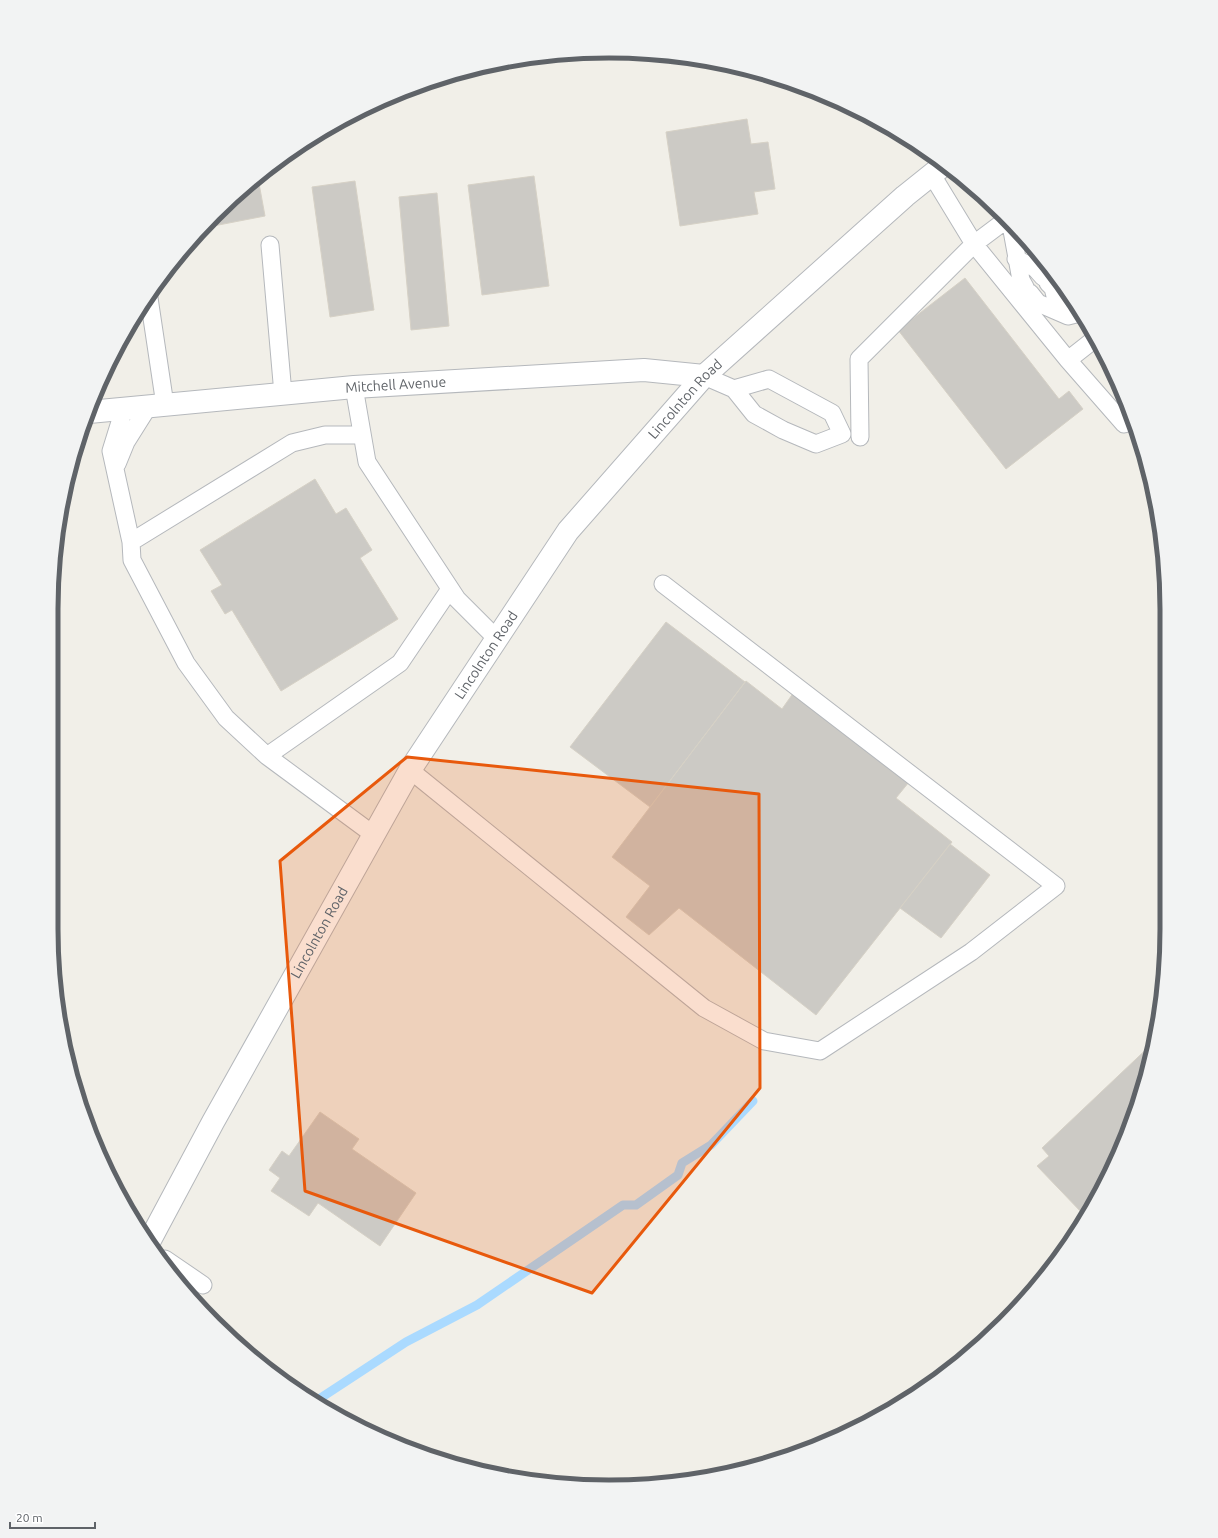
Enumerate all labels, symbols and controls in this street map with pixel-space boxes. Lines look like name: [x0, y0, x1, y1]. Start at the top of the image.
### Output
street label: Lincolnton Road: [645, 356, 725, 442]
street label: Mitchell Avenue: [345, 374, 447, 396]
street label: Lincolnton Road: [451, 608, 521, 702]
street label: Lincolnton Road: [287, 884, 351, 981]
scale bar: [10, 1504, 95, 1530]
text: 20 m: [16, 1511, 43, 1524]

